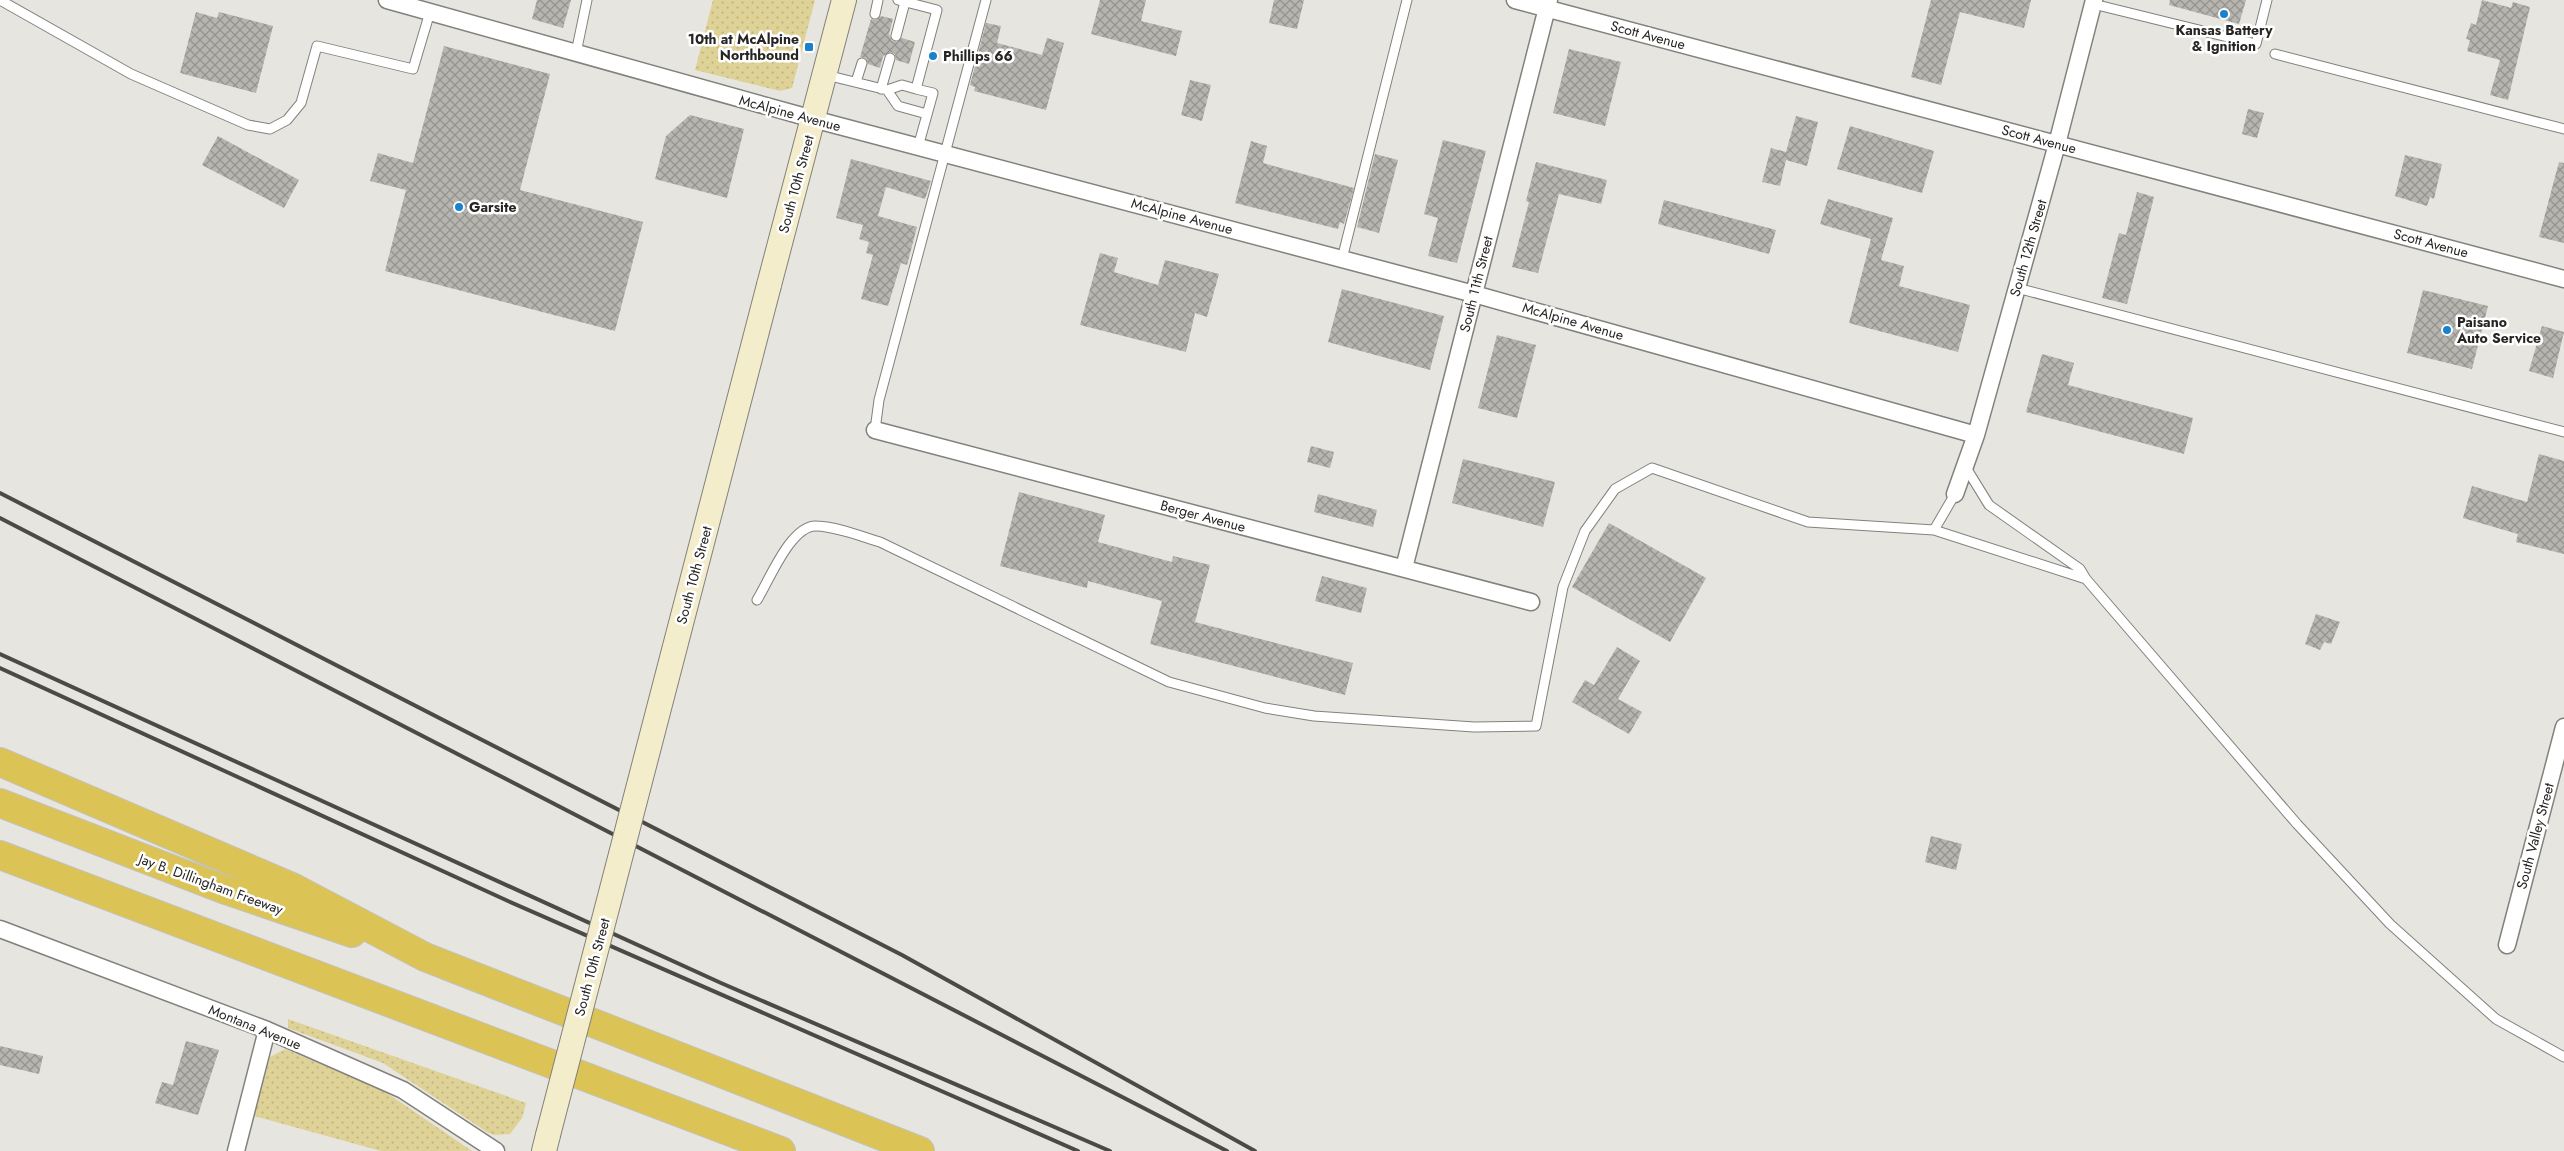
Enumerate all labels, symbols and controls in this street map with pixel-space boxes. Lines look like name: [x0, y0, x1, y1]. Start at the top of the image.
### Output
marker: Kansas Battery & Ignition: [2218, 8, 2230, 20]
street label: Scott Avenue: [1608, 15, 1688, 55]
place label: Kansas Battery & Ignition: [2175, 20, 2273, 56]
place label: 10th at McAlpine Northbound: [688, 29, 799, 65]
marker: 10th at McAlpine Northbound: [803, 41, 815, 53]
place label: Phillips 66: [943, 46, 1013, 66]
marker: Phillips 66: [927, 50, 939, 62]
street label: McAlpine Avenue: [737, 90, 843, 136]
street label: Scott Avenue: [1999, 119, 2079, 159]
street label: South 10th Street: [773, 132, 819, 235]
street label: McAlpine Avenue: [1129, 193, 1235, 239]
street label: South 12th Street: [2005, 196, 2052, 299]
place label: Garsite: [469, 197, 516, 217]
marker: Garsite: [453, 201, 465, 213]
street label: Scott Avenue: [2391, 223, 2471, 263]
street label: South 11th Street: [1454, 233, 1498, 334]
street label: McAlpine Avenue: [1520, 297, 1626, 345]
place label: Paisano Auto Service: [2456, 312, 2541, 348]
marker: Paisano Auto Service: [2441, 324, 2453, 336]
street label: Berger Avenue: [1158, 495, 1248, 537]
street label: South 10th Street: [671, 523, 717, 626]
street label: South Valley Street: [2511, 780, 2559, 891]
street label: Jay B. Dillingham Freeway: [134, 848, 287, 920]
street label: South 10th Street: [569, 915, 615, 1018]
street label: Montana Avenue: [206, 999, 304, 1055]

